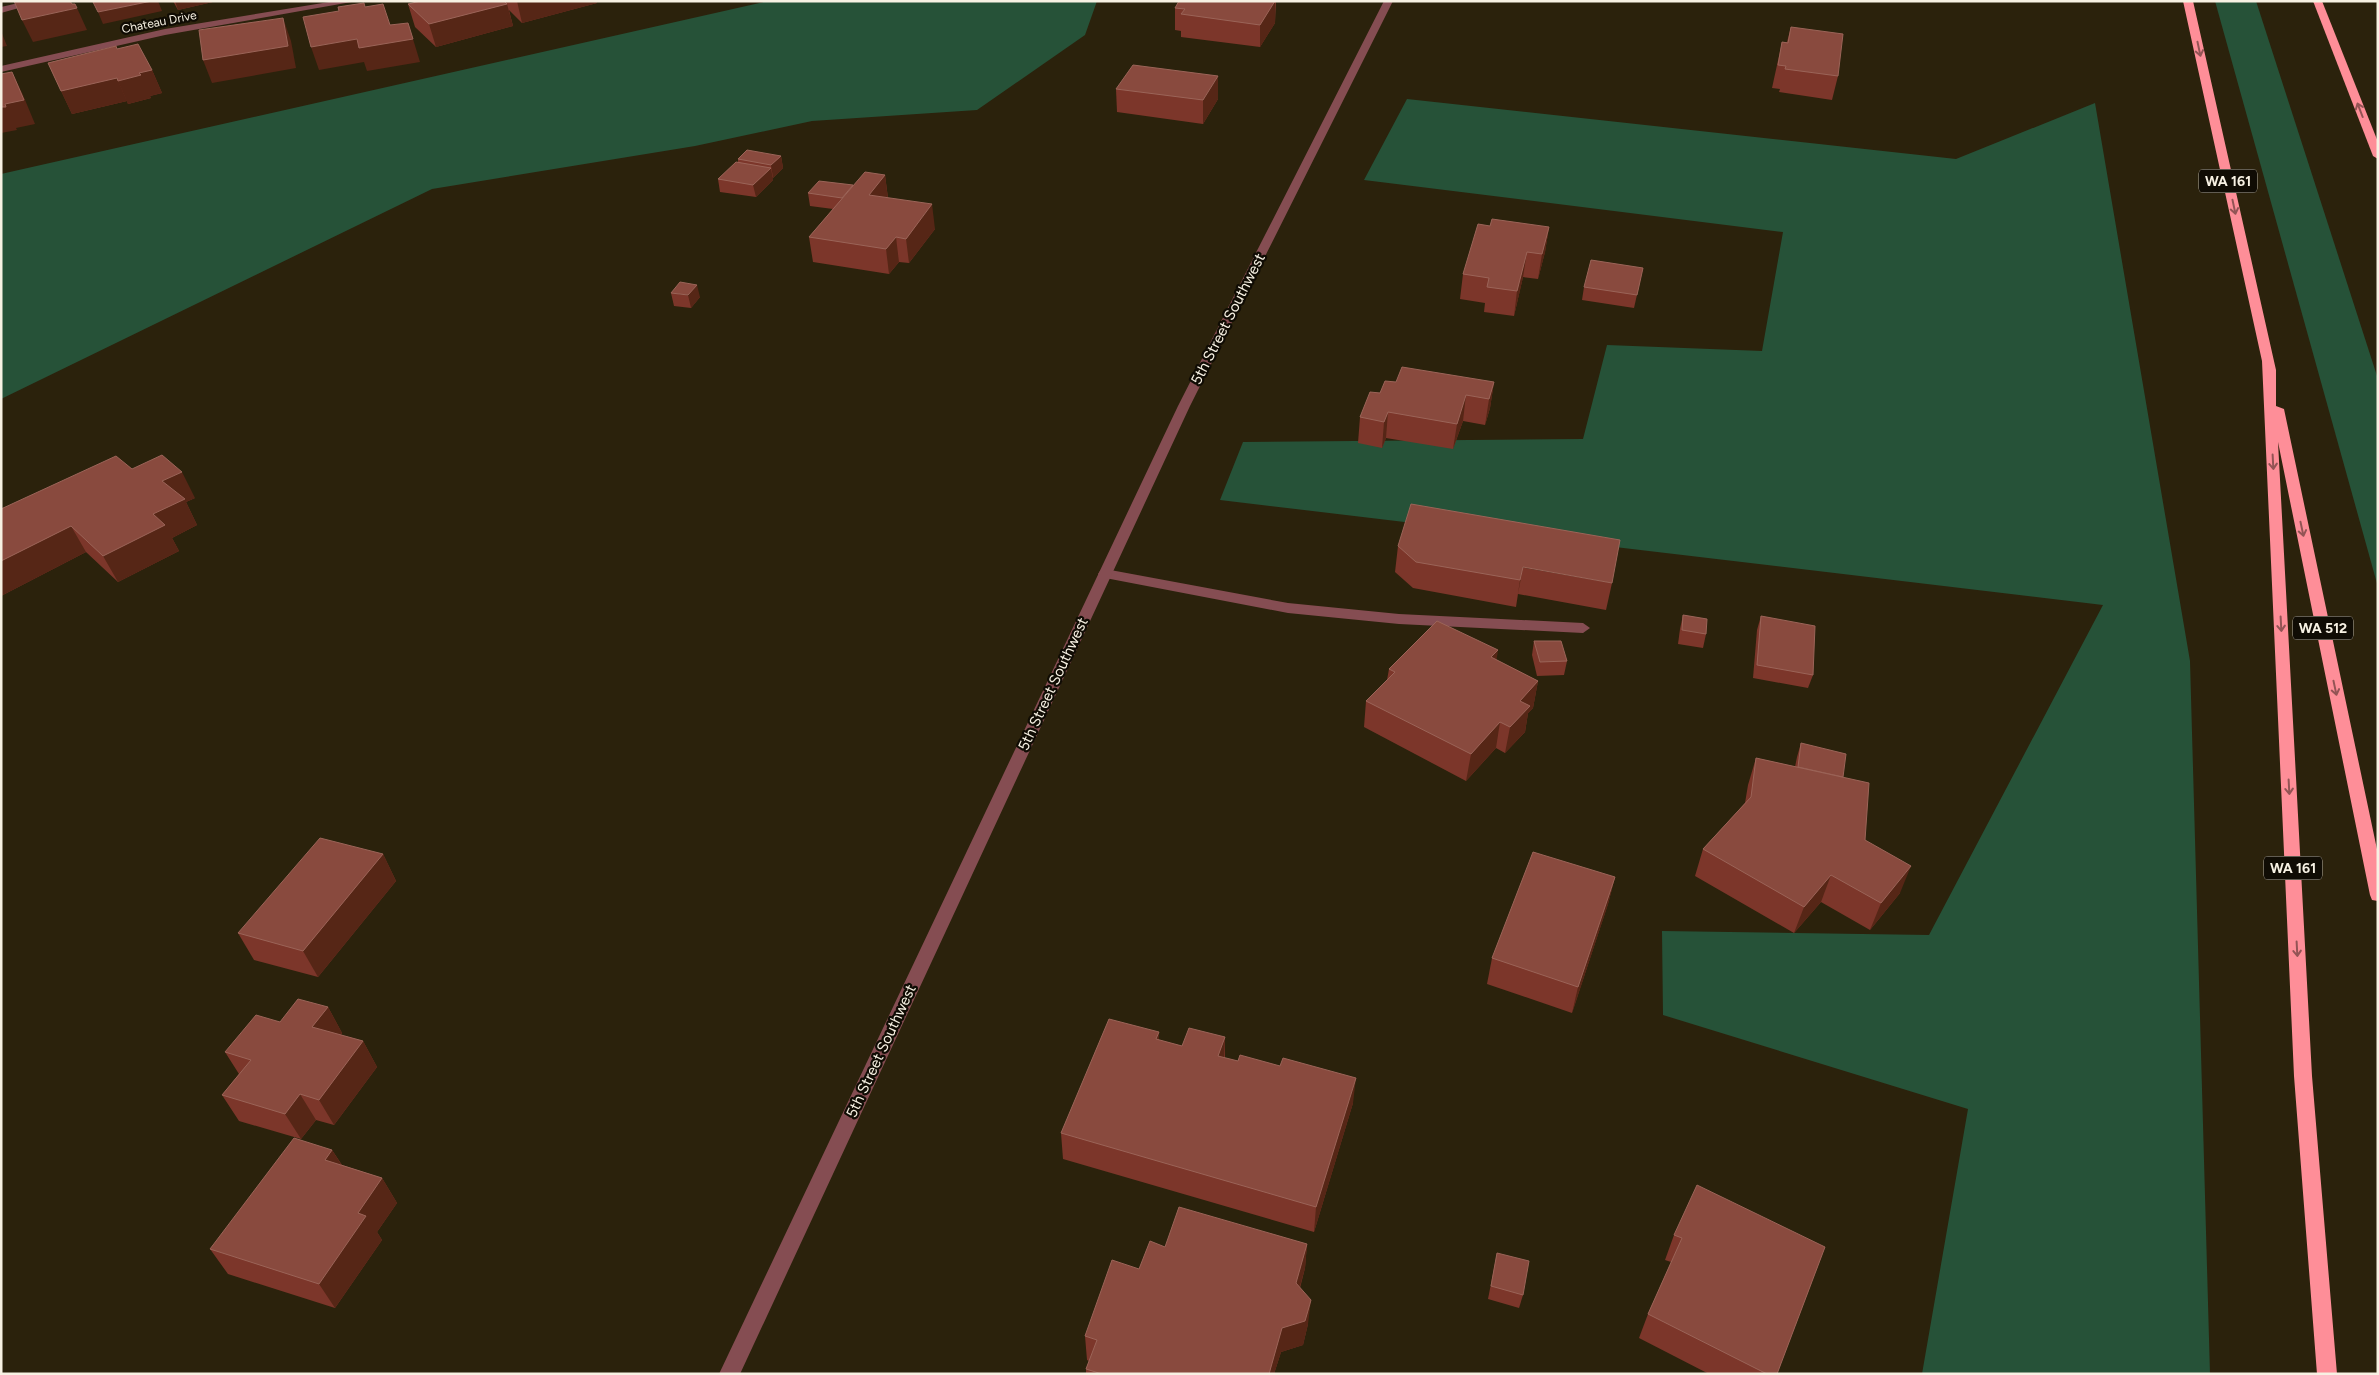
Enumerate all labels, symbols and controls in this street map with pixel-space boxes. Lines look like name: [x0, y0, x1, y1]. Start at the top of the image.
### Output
street label: Chateau Drive: [120, 8, 198, 36]
one-way arrow: [2195, 40, 2204, 56]
one-way arrow: [2355, 103, 2364, 119]
road number: WA 161: [2199, 170, 2257, 192]
one-way arrow: [2230, 199, 2239, 215]
street label: 5th Street Southwest: [1187, 250, 1269, 388]
one-way arrow: [2268, 454, 2277, 470]
one-way arrow: [2298, 520, 2308, 536]
street label: 5th Street Southwest: [1014, 614, 1092, 753]
one-way arrow: [2276, 616, 2285, 632]
road number: WA 512: [2293, 616, 2353, 640]
one-way arrow: [2331, 679, 2340, 695]
one-way arrow: [2284, 778, 2293, 794]
road number: WA 161: [2264, 856, 2322, 880]
one-way arrow: [2292, 941, 2301, 957]
street label: 5th Street Southwest: [842, 981, 920, 1120]

